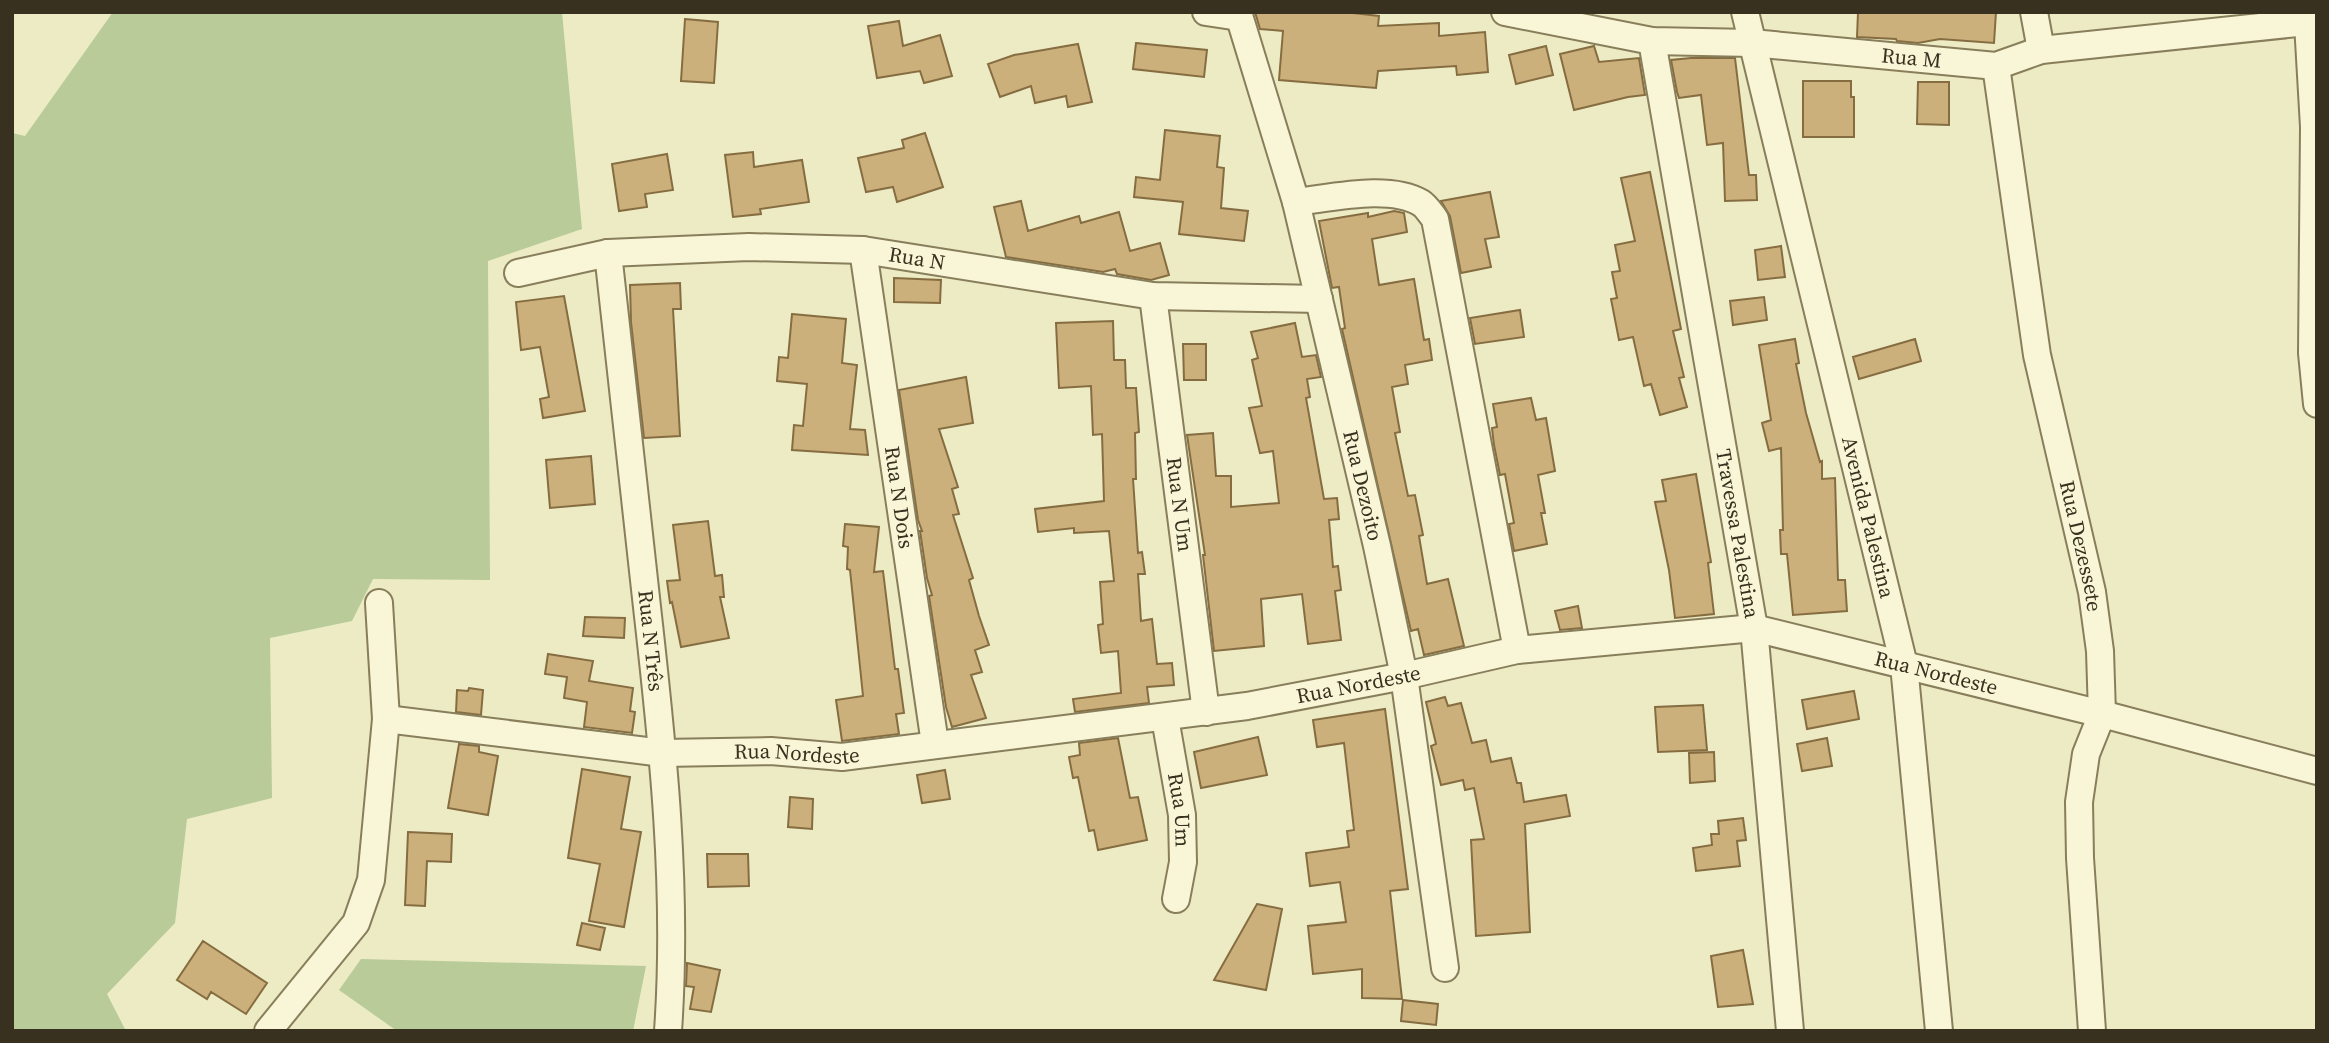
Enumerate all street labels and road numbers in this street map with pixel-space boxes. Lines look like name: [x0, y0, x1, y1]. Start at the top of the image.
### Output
street label: Rua M: [1880, 40, 1943, 75]
street label: Rua N: [887, 239, 947, 277]
street label: Rua Dezoito: [1336, 427, 1390, 544]
street label: Avenida Palestina: [1835, 433, 1902, 601]
street label: Rua N Dois: [878, 444, 921, 551]
street label: Travessa Palestina: [1709, 447, 1767, 621]
street label: Rua N Um: [1160, 455, 1200, 553]
street label: Rua Dezessete: [2053, 477, 2110, 613]
street label: Rua N Três: [631, 588, 671, 693]
street label: Rua Nordeste: [1872, 643, 2001, 702]
street label: Rua Nordeste: [1294, 658, 1423, 710]
street label: Rua Nordeste: [734, 736, 861, 771]
street label: Rua Um: [1161, 770, 1198, 847]

